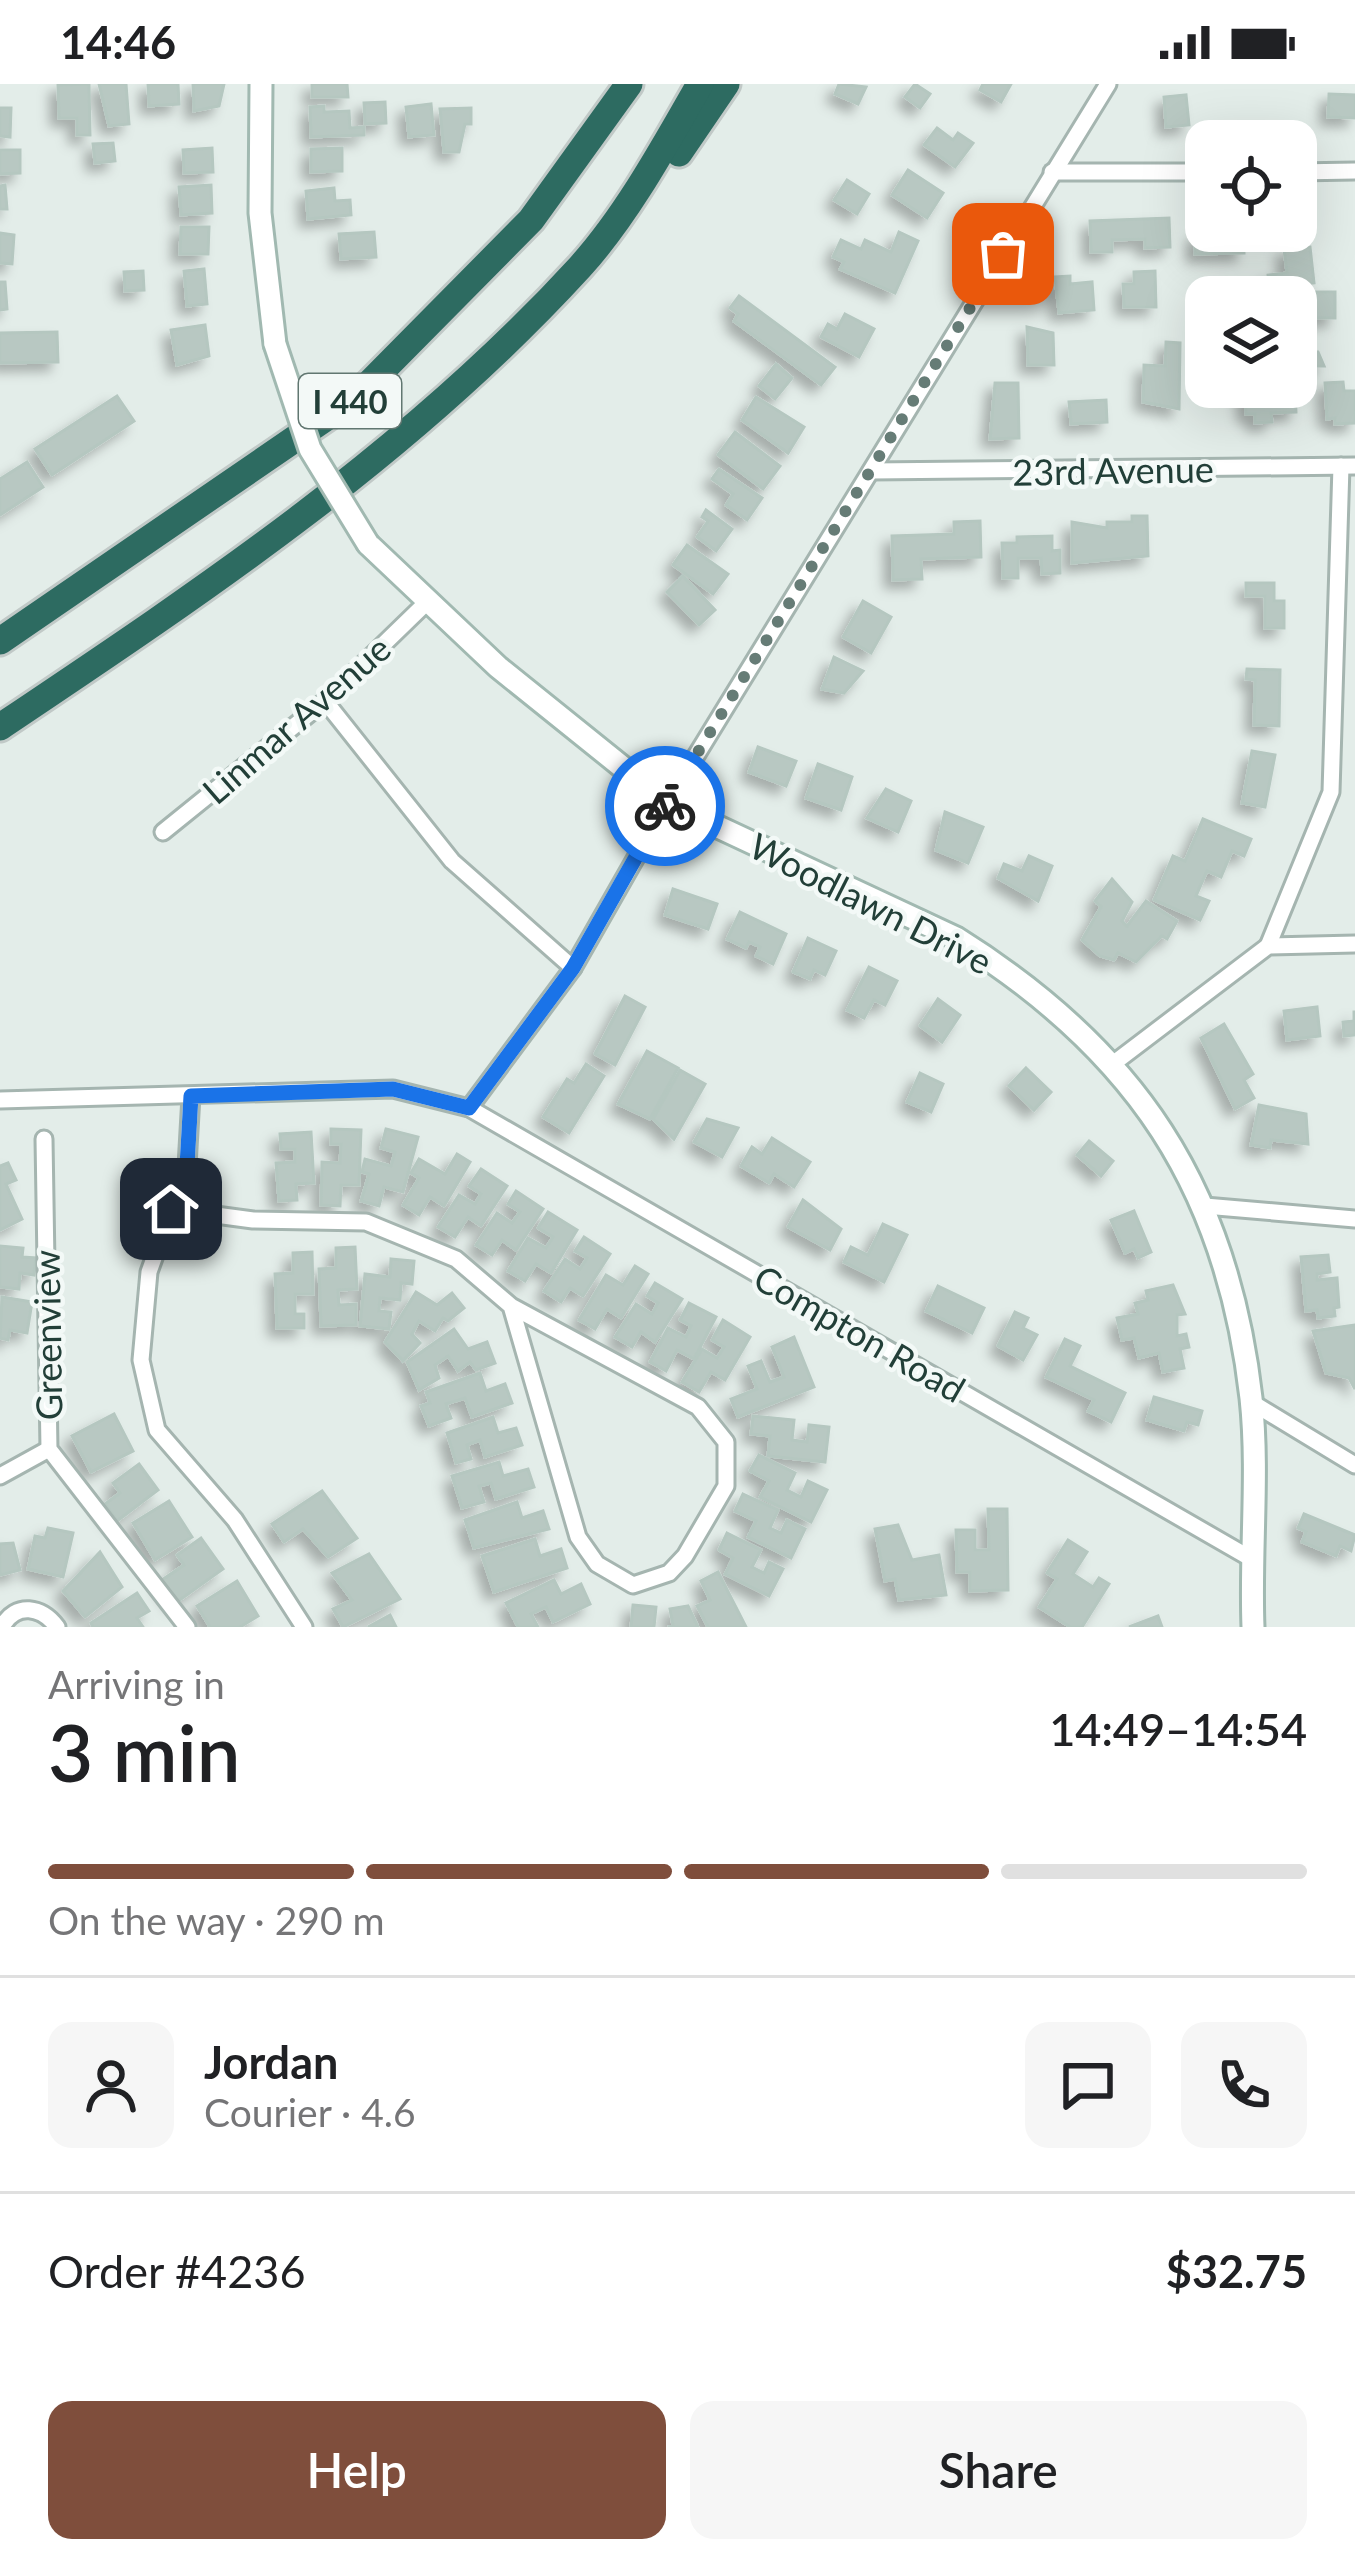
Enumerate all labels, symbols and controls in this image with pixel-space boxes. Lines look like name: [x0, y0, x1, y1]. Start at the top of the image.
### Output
text: 14:46: [60, 15, 176, 69]
map controls: [1185, 120, 1317, 408]
button: locate: [1185, 120, 1317, 252]
pin: [952, 203, 1054, 305]
icon: bag: [970, 221, 1036, 287]
button: layers: [1185, 276, 1317, 408]
road number: I 440: [299, 374, 401, 428]
street label: 23rd Avenue: [1012, 446, 1214, 494]
street label: Linmar Avenue: [193, 626, 399, 812]
courier: [605, 746, 725, 866]
icon: bike: [632, 773, 698, 839]
street label: Woodlawn Drive: [743, 823, 999, 983]
pin: [120, 1158, 222, 1260]
icon: home: [138, 1176, 204, 1242]
street label: Greenview: [24, 1249, 70, 1421]
street label: Compton Road: [747, 1255, 973, 1411]
text: Arriving in: [48, 1661, 225, 1707]
text: 14:49–14:54: [1049, 1702, 1307, 1756]
text: 3 min: [48, 1705, 241, 1799]
text: On the way · 290 m: [48, 1897, 385, 1943]
button: person: [48, 2022, 174, 2148]
button: chat: [1025, 2022, 1151, 2148]
button: phone: [1181, 2022, 1307, 2148]
text: Jordan: [204, 2035, 338, 2089]
text: Courier · 4.6: [204, 2089, 416, 2135]
text: Order #4236: [48, 2244, 306, 2298]
text: $32.75: [1166, 2244, 1307, 2298]
button: Help: [48, 2401, 666, 2539]
button: Share: [690, 2401, 1307, 2539]

